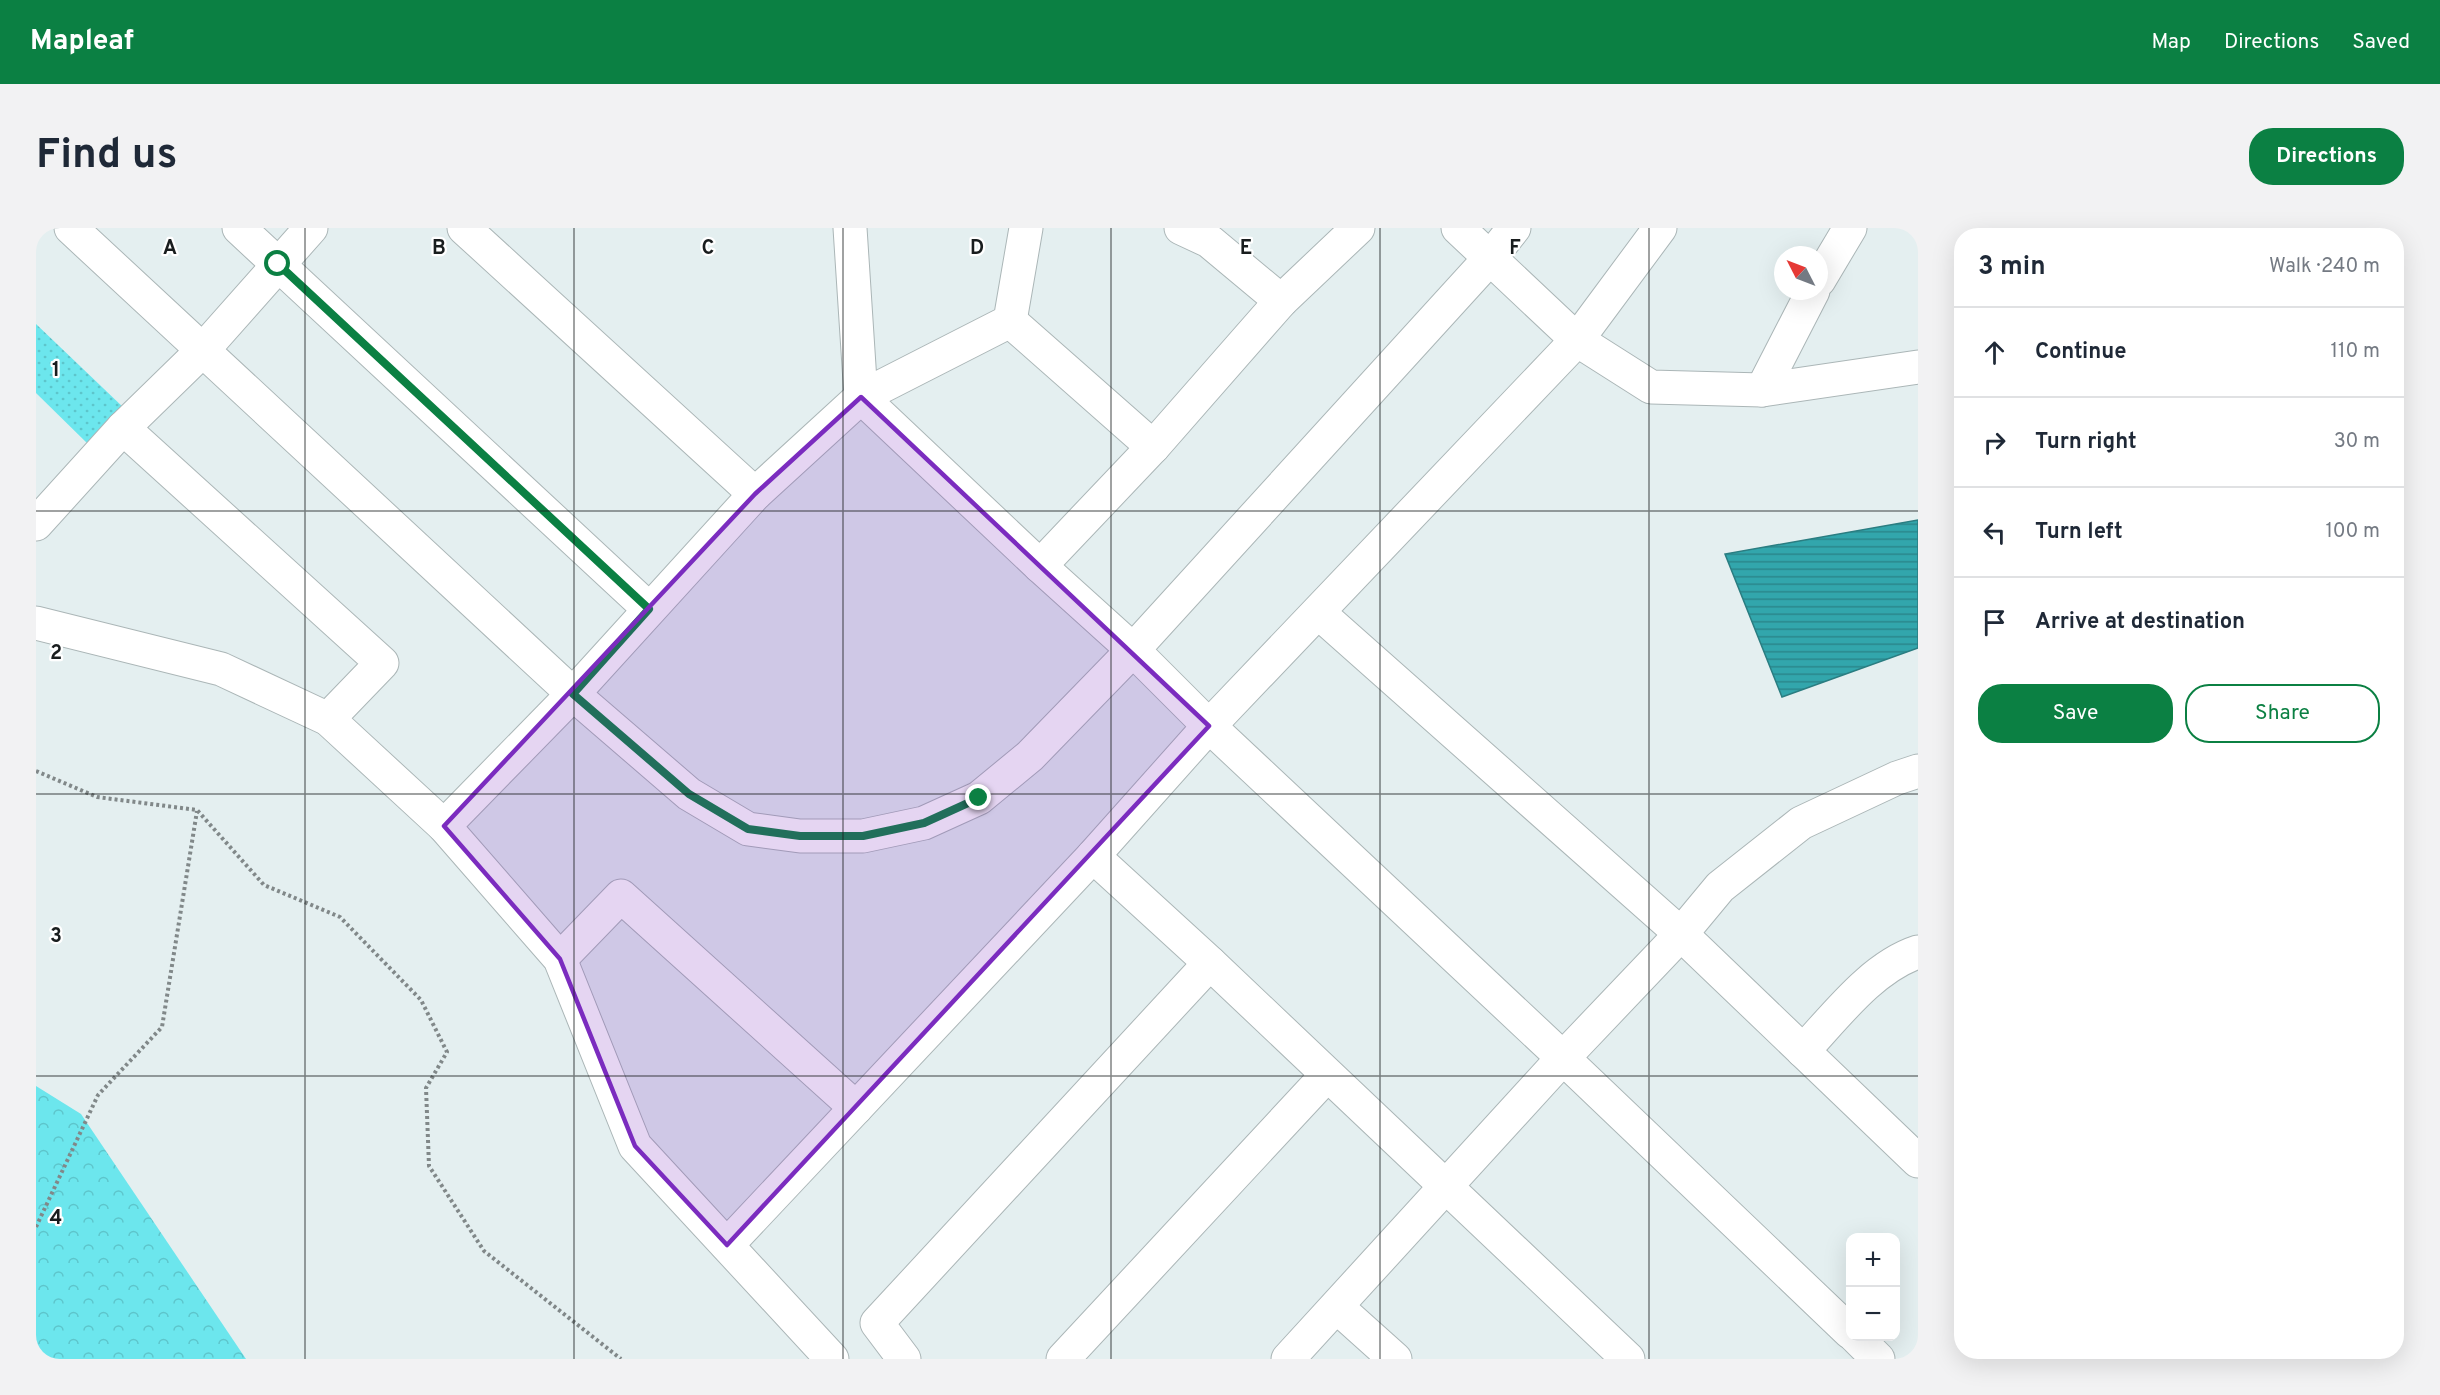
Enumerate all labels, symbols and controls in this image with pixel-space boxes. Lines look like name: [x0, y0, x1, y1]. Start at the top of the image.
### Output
text: Mapleaf: [30, 24, 134, 60]
text: Map: [2151, 29, 2191, 56]
text: Directions: [2224, 29, 2319, 56]
text: Saved: [2352, 29, 2410, 56]
button: Directions: [2249, 128, 2404, 185]
text: Find us: [36, 130, 177, 183]
text: A: [163, 236, 177, 262]
text: B: [432, 236, 446, 262]
text: C: [702, 236, 714, 262]
text: D: [970, 236, 984, 262]
text: E: [1240, 236, 1252, 262]
text: F: [1509, 236, 1521, 262]
north arrow: [1774, 246, 1828, 300]
route start: [264, 250, 290, 276]
text: 3 min: [1978, 251, 2046, 284]
text: Walk · 240 m: [2269, 254, 2380, 280]
icon: ahead: [1978, 336, 2011, 369]
text: Continue: [2035, 339, 2126, 366]
text: 110 m: [2331, 339, 2380, 365]
text: 1: [52, 358, 60, 384]
icon: right: [1978, 426, 2011, 459]
text: Turn right: [2035, 429, 2137, 456]
text: 30 m: [2334, 429, 2380, 455]
icon: left: [1978, 516, 2011, 549]
text: Turn left: [2035, 519, 2123, 546]
text: 100 m: [2325, 519, 2380, 545]
icon: arrive: [1978, 606, 2011, 639]
text: Arrive at destination: [2035, 609, 2245, 636]
text: 2: [50, 641, 62, 667]
button: Save: [1978, 684, 2173, 743]
button: Share: [2185, 684, 2380, 743]
route end: [965, 784, 991, 810]
text: 3: [50, 924, 62, 950]
text: 4: [50, 1206, 62, 1232]
map controls: [1846, 1233, 1900, 1341]
button: +: [1846, 1233, 1900, 1287]
button: −: [1846, 1287, 1900, 1341]

